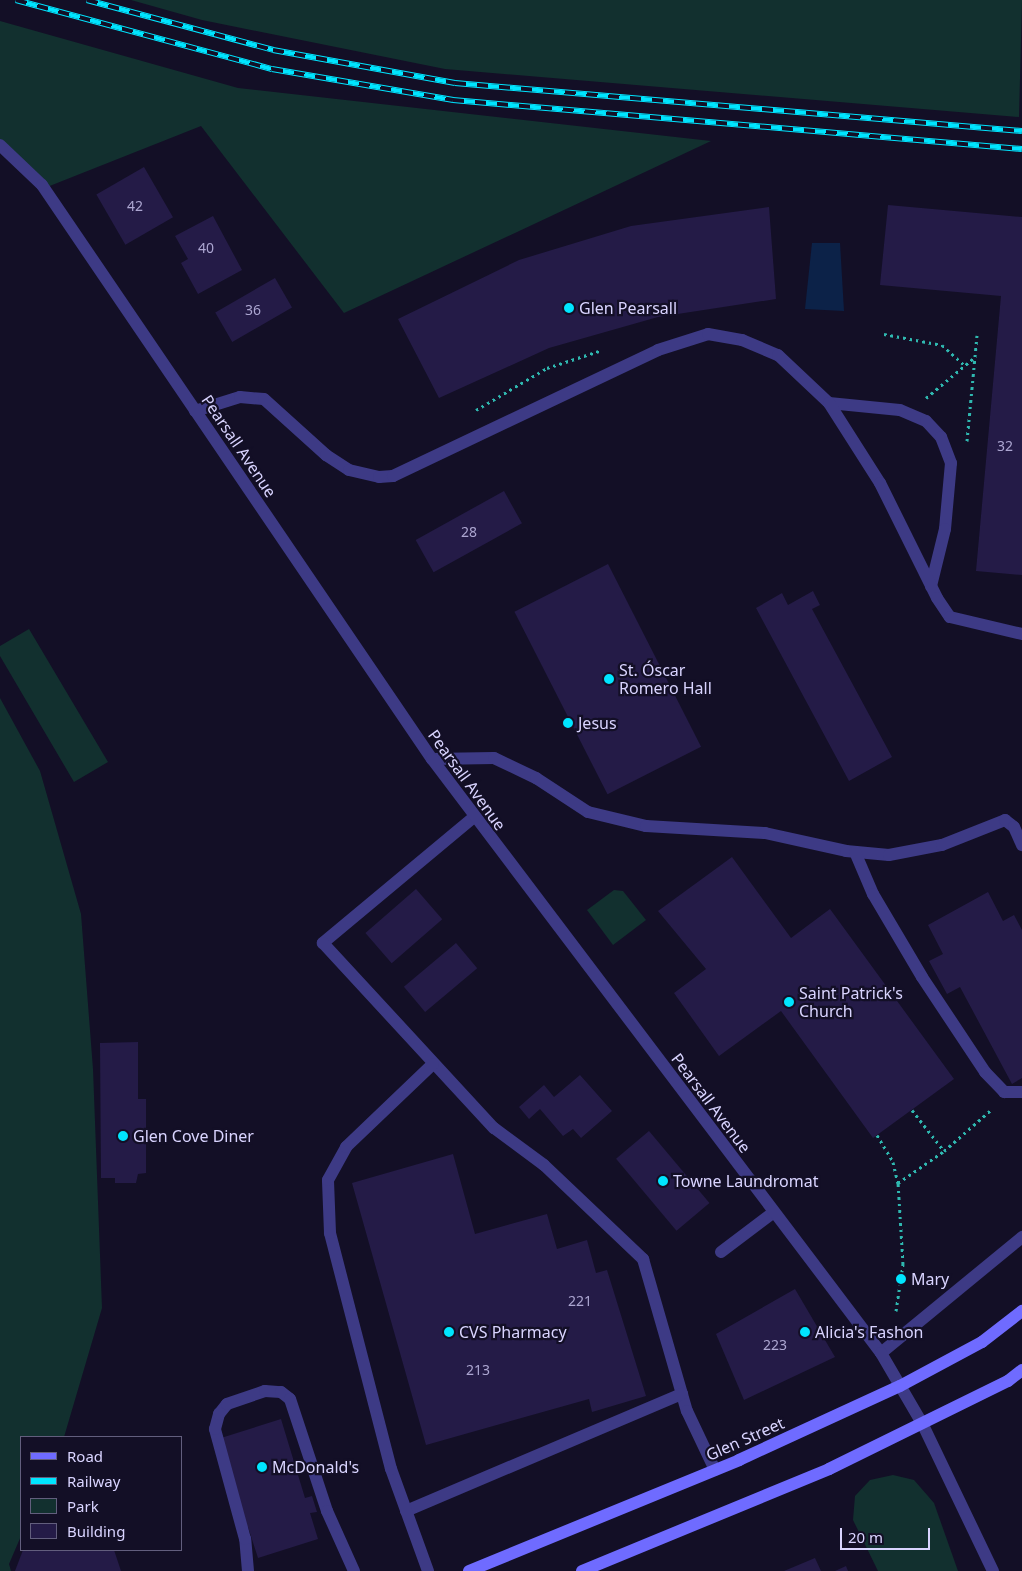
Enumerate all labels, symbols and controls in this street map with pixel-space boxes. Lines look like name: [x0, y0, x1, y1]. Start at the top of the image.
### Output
house number: 42: [127, 198, 143, 214]
house number: 40: [198, 240, 214, 256]
place label: Glen Pearsall: [579, 298, 677, 318]
house number: 36: [245, 302, 261, 318]
marker: Glen Pearsall: [563, 302, 575, 314]
street label: Pearsall Avenue: [198, 391, 280, 501]
house number: 32: [997, 438, 1013, 454]
house number: 28: [461, 524, 477, 540]
place label: St. Óscar Romero Hall: [619, 660, 712, 698]
marker: St. Óscar Romero Hall: [603, 673, 615, 685]
place label: Jesus: [578, 713, 617, 733]
marker: Jesus: [562, 717, 574, 729]
street label: Pearsall Avenue: [424, 726, 510, 834]
place label: Saint Patrick's Church: [799, 983, 903, 1021]
marker: Saint Patrick's Church: [783, 996, 795, 1008]
street label: Pearsall Avenue: [667, 1049, 755, 1157]
place label: Glen Cove Diner: [133, 1126, 254, 1146]
marker: Glen Cove Diner: [117, 1130, 129, 1142]
place label: Towne Laundromat: [673, 1171, 818, 1191]
marker: Towne Laundromat: [657, 1175, 669, 1187]
place label: Mary: [911, 1269, 949, 1289]
marker: Mary: [895, 1273, 907, 1285]
house number: 221: [568, 1293, 592, 1309]
place label: CVS Pharmacy: [459, 1322, 567, 1342]
place label: Alicia's Fashon: [815, 1322, 923, 1342]
marker: CVS Pharmacy: [443, 1326, 455, 1338]
marker: Alicia's Fashon: [799, 1326, 811, 1338]
house number: 223: [763, 1337, 787, 1353]
house number: 213: [466, 1362, 490, 1378]
street label: Glen Street: [703, 1413, 787, 1465]
legend: [20, 1436, 182, 1551]
text: Road: [67, 1446, 103, 1466]
place label: McDonald's: [272, 1457, 359, 1477]
marker: McDonald's: [256, 1461, 268, 1473]
text: Railway: [67, 1471, 120, 1491]
text: Park: [67, 1496, 99, 1516]
scale bar: [842, 1518, 932, 1550]
text: Building: [67, 1521, 125, 1541]
text: 20 m: [848, 1527, 883, 1547]

